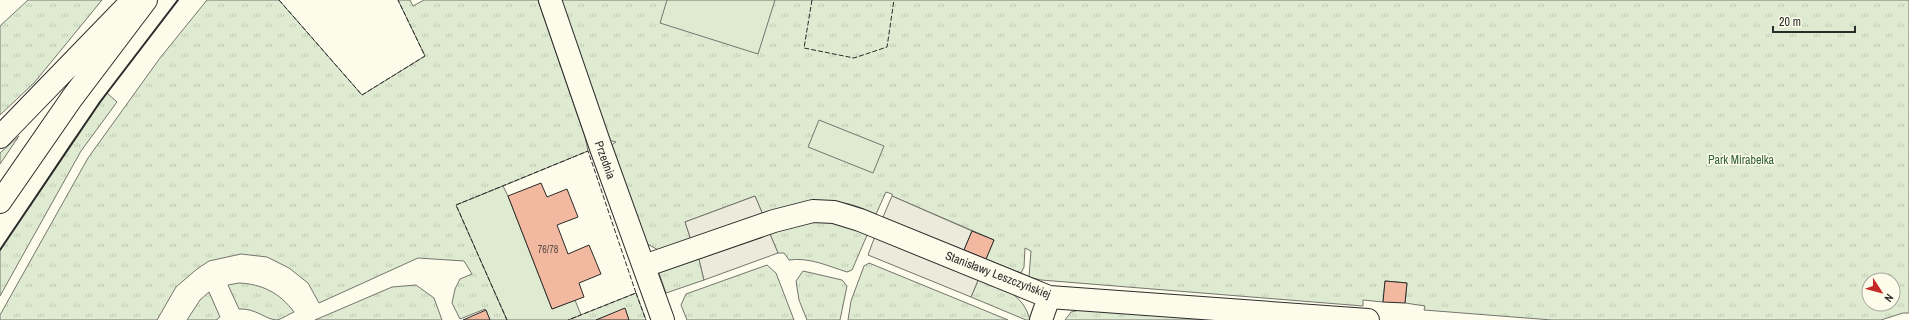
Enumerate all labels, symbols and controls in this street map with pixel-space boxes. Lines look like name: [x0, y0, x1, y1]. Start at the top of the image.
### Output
scale bar: [1773, 8, 1855, 34]
text: 20 m: [1779, 14, 1801, 30]
street label: Przednia: [591, 139, 619, 182]
park label: Park Mirabelka: [1708, 152, 1775, 168]
house number: 76/78: [538, 243, 559, 256]
street label: Stanisławy Leszczyńskiej: [943, 248, 1053, 302]
north arrow: [1861, 272, 1901, 312]
text: N: [1882, 291, 1897, 305]

